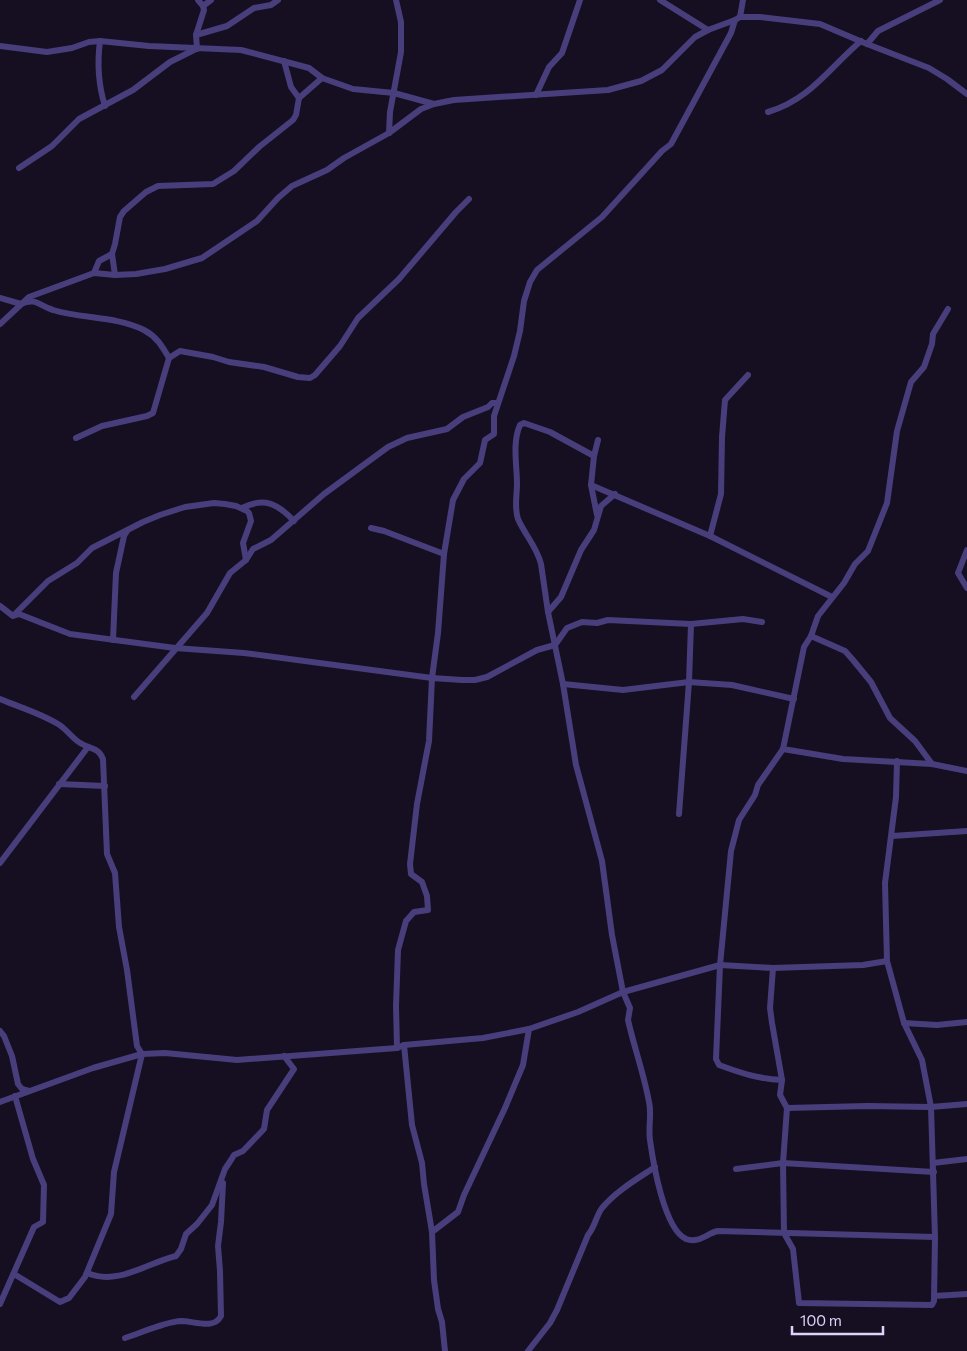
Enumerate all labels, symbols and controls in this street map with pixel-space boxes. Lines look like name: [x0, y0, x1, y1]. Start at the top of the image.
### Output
scale bar: [792, 1304, 883, 1336]
text: 100 m: [800, 1311, 842, 1329]

